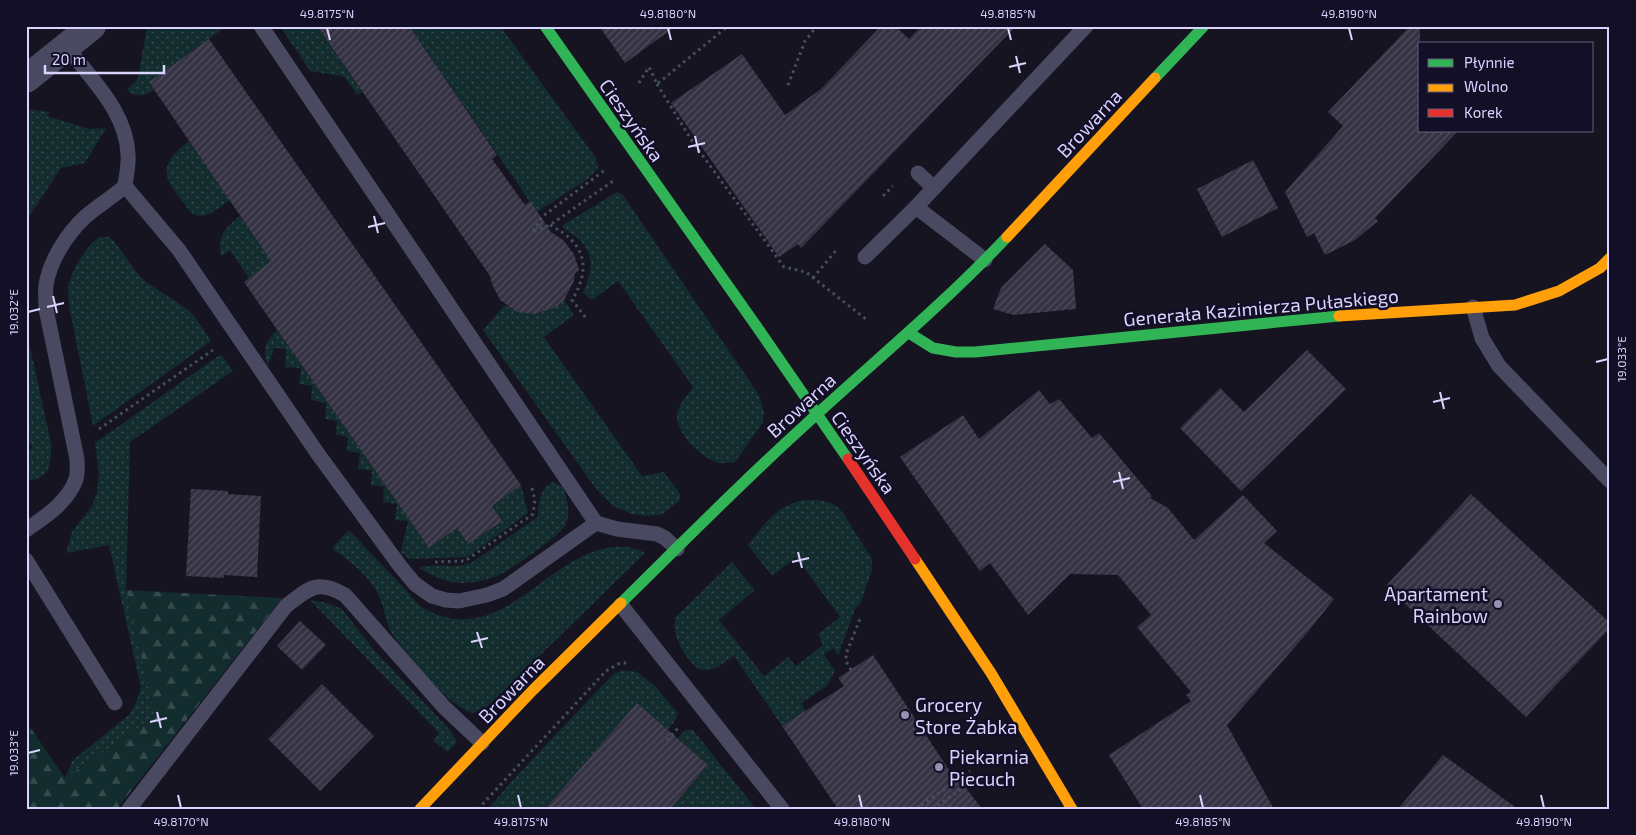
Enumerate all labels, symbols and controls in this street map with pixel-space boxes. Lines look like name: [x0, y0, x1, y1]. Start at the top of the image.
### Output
text: 49.8175°N: [300, 6, 354, 20]
text: 49.8180°N: [640, 6, 696, 20]
text: 49.8185°N: [980, 6, 1036, 20]
text: 49.8190°N: [1321, 6, 1377, 20]
scale bar: [45, 42, 164, 74]
legend: [1418, 42, 1594, 132]
text: 20 m: [52, 50, 86, 68]
text: Płynnie: [1464, 53, 1515, 71]
street label: Cieszyńska: [595, 74, 669, 166]
text: Wolno: [1464, 77, 1508, 95]
street label: Browarna: [1052, 84, 1126, 162]
text: Korek: [1464, 103, 1503, 121]
street label: Generała Kazimierza Pułaskiego: [1122, 284, 1400, 330]
text: 19.032°E: [6, 289, 20, 335]
text: 19.033°E: [1614, 336, 1628, 382]
street label: Browarna: [762, 368, 840, 442]
street label: Cieszyńska: [827, 406, 901, 498]
place label: Apartament Rainbow: [1384, 582, 1488, 627]
marker: Apartament Rainbow: [1492, 598, 1504, 610]
street label: Browarna: [473, 650, 549, 728]
place label: Grocery Store Żabka: [915, 693, 1018, 738]
marker: Grocery Store Żabka: [899, 709, 911, 721]
text: 19.033°E: [6, 730, 20, 776]
place label: Piekarnia Piecuch: [949, 745, 1029, 790]
marker: Piekarnia Piecuch: [933, 761, 945, 773]
text: 49.8170°N: [153, 814, 209, 828]
text: 49.8175°N: [494, 814, 548, 828]
text: 49.8180°N: [834, 814, 890, 828]
text: 49.8185°N: [1175, 814, 1231, 828]
text: 49.8190°N: [1516, 814, 1572, 828]

